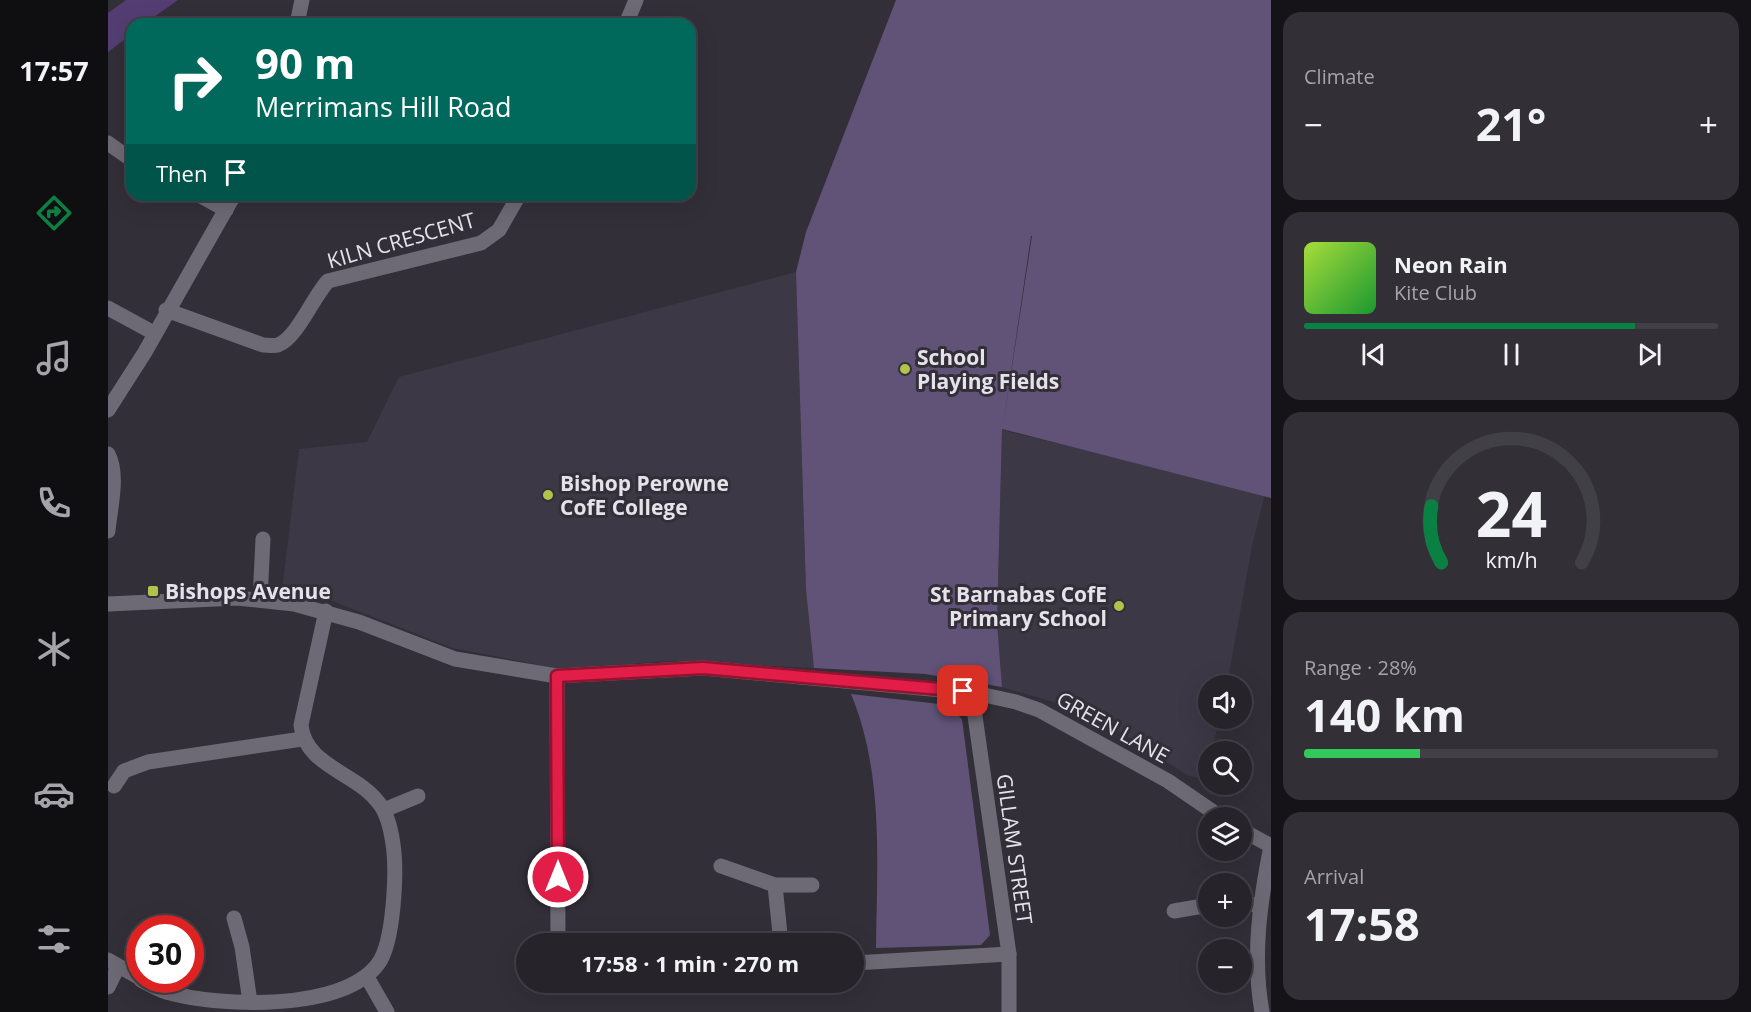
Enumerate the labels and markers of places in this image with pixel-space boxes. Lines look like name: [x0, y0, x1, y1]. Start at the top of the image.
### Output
place label: School Playing Fields: [917, 343, 1059, 395]
marker: School Playing Fields: [898, 362, 912, 376]
place label: Bishop Perowne CofE College: [560, 469, 729, 521]
marker: Bishop Perowne CofE College: [541, 488, 555, 502]
place label: Bishops Avenue: [165, 577, 331, 605]
place label: St Barnabas CofE Primary School: [930, 580, 1107, 632]
marker: Bishops Avenue: [146, 584, 160, 598]
marker: St Barnabas CofE Primary School: [1112, 599, 1126, 613]
pin: [937, 665, 988, 716]

